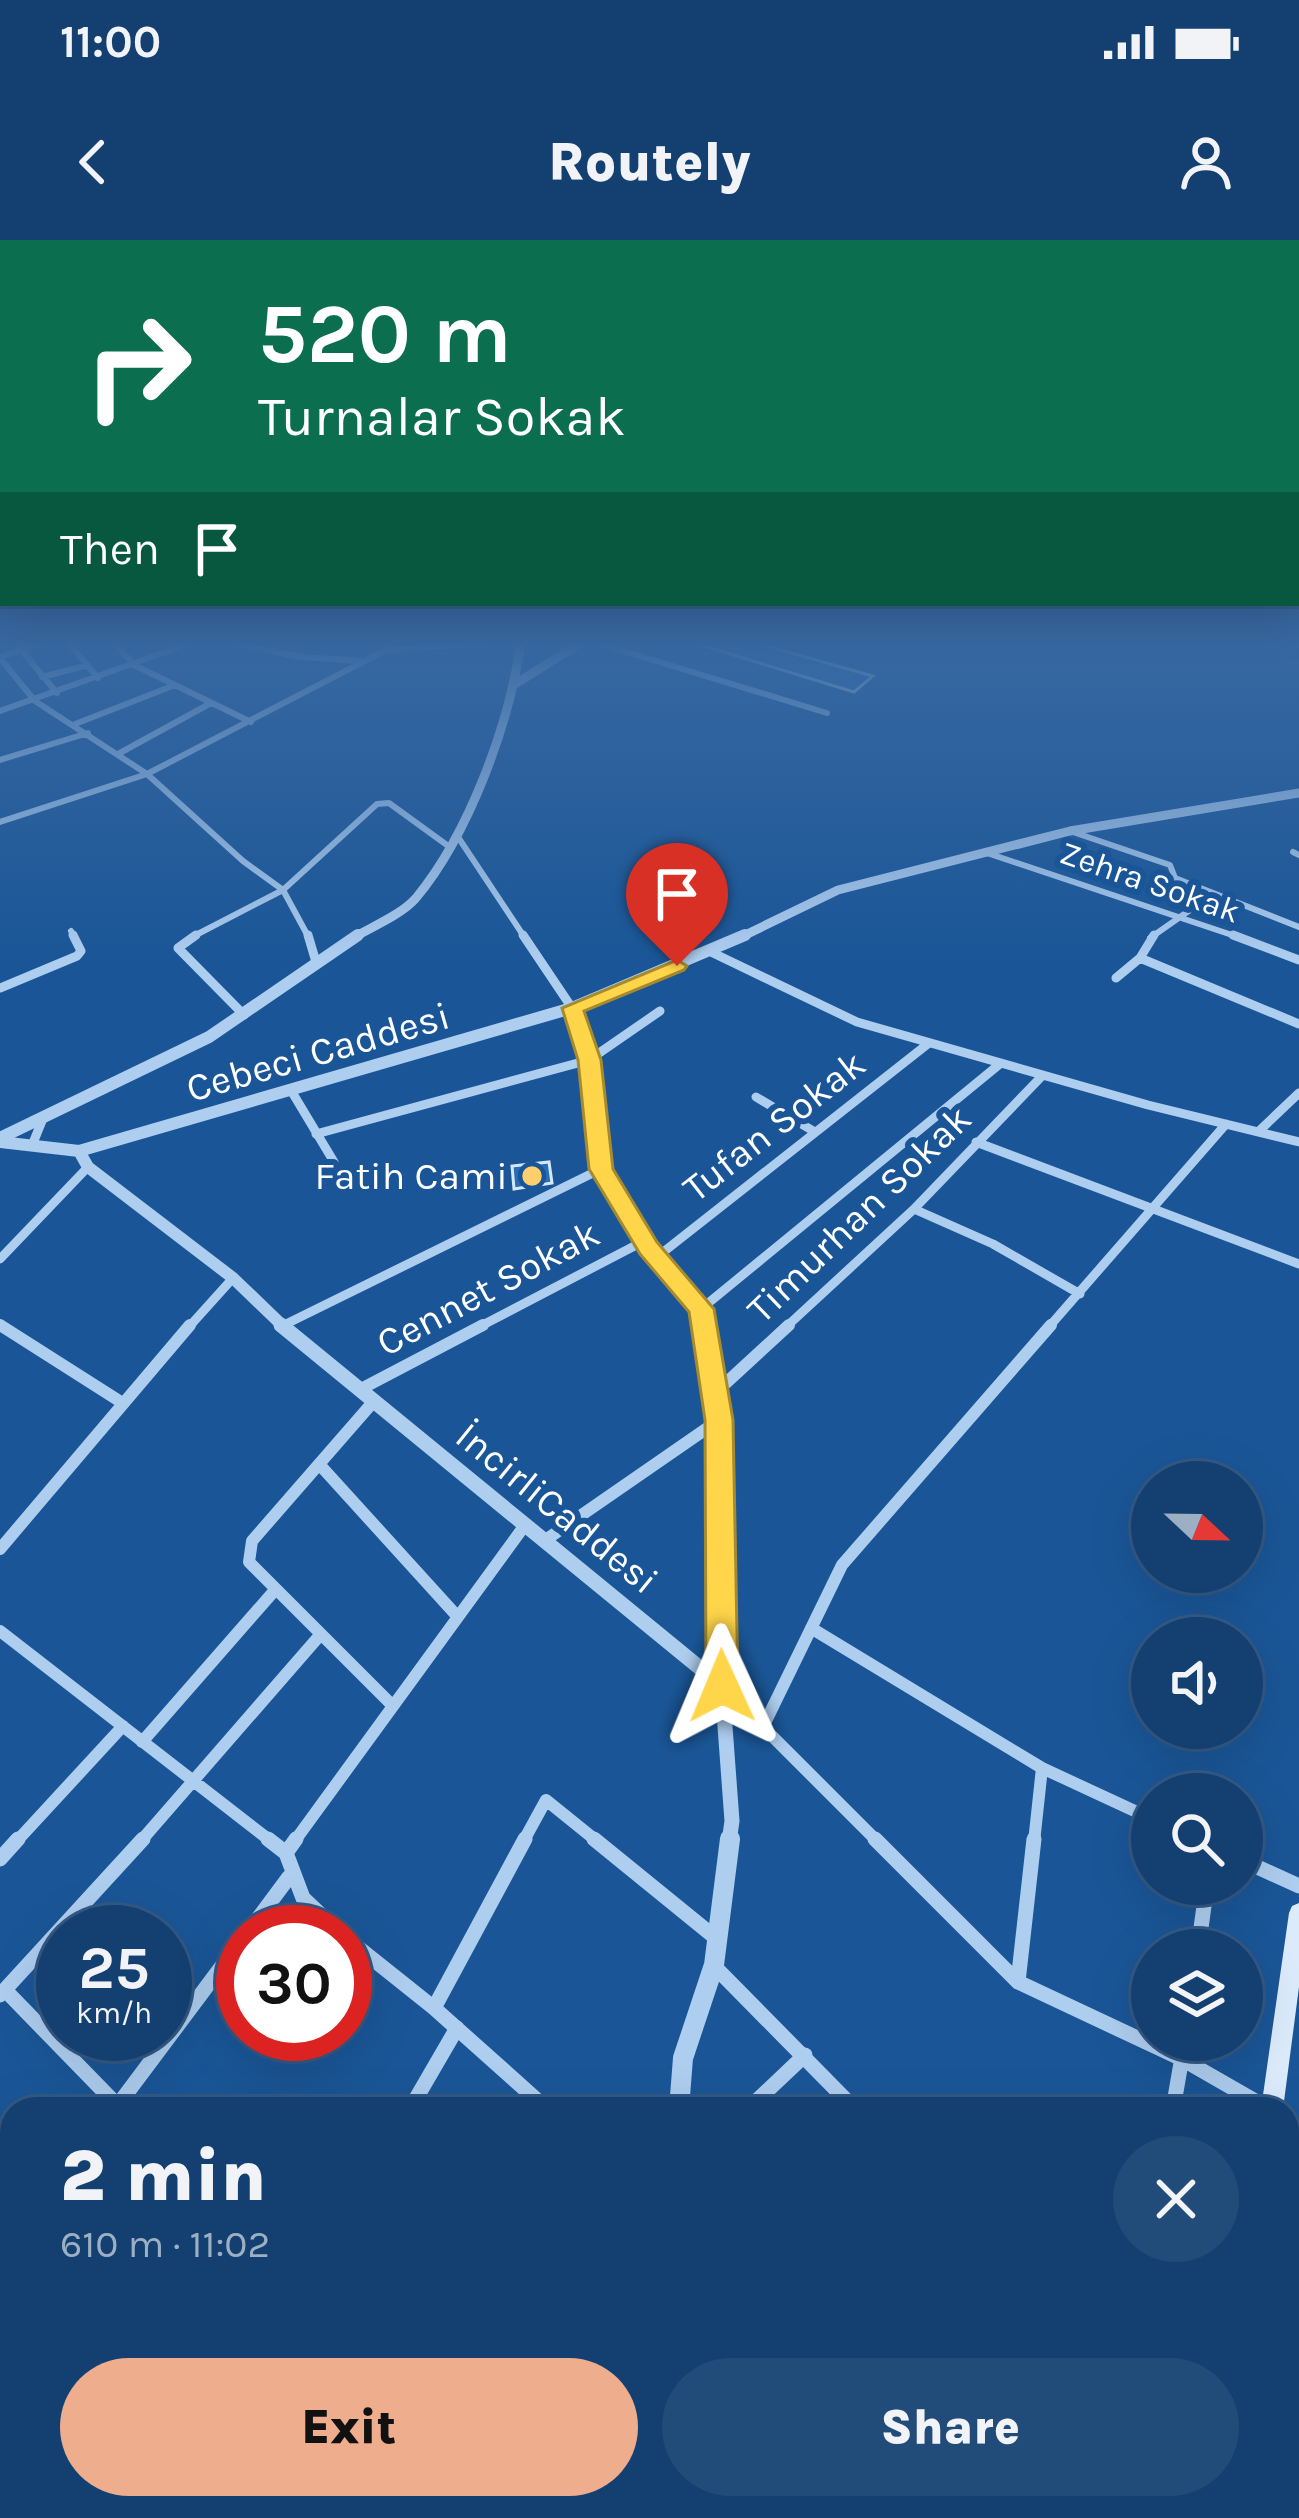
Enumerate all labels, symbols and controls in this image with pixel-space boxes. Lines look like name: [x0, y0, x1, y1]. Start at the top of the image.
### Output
text: 11:00: [60, 16, 161, 68]
icon: back: [60, 129, 126, 195]
icon: person: [1173, 129, 1239, 195]
text: Routely: [548, 130, 751, 194]
text: 520 m: [258, 285, 512, 383]
icon: right: [60, 288, 216, 444]
text: Turnalar Sokak: [258, 385, 626, 449]
icon: arrive: [184, 516, 250, 582]
text: Then: [60, 523, 160, 575]
street label: Zehra Sokak: [1055, 833, 1245, 931]
pin: [626, 843, 728, 966]
icon: arrive: [644, 861, 710, 927]
street label: Cebeci Caddesi: [181, 992, 455, 1112]
street label: Tufan Sokak: [674, 1041, 874, 1211]
street label: Timurhan Sokak: [737, 1096, 981, 1332]
place label: Fatih Cami: [314, 1153, 508, 1199]
marker: Fatih Cami: [519, 1163, 545, 1189]
street label: Cennet Sokak: [369, 1210, 607, 1366]
street label: İncirliCaddesi: [447, 1413, 667, 1603]
north arrow: [1131, 1461, 1263, 1593]
map controls: [1131, 1461, 1263, 2061]
button: sound: [1131, 1617, 1263, 1749]
position arrow: [659, 1623, 785, 1749]
button: search: [1131, 1773, 1263, 1905]
speed limit sign: 30: [216, 1905, 372, 2061]
button: layers: [1131, 1929, 1263, 2061]
text: 25: [78, 1933, 150, 2003]
text: km/h: [76, 1995, 152, 2031]
text: 2 min: [60, 2134, 266, 2218]
button: close: [1113, 2136, 1239, 2262]
text: 610 m · 11:02: [60, 2221, 270, 2267]
button: Exit: [60, 2358, 638, 2496]
button: Share: [662, 2358, 1239, 2496]

